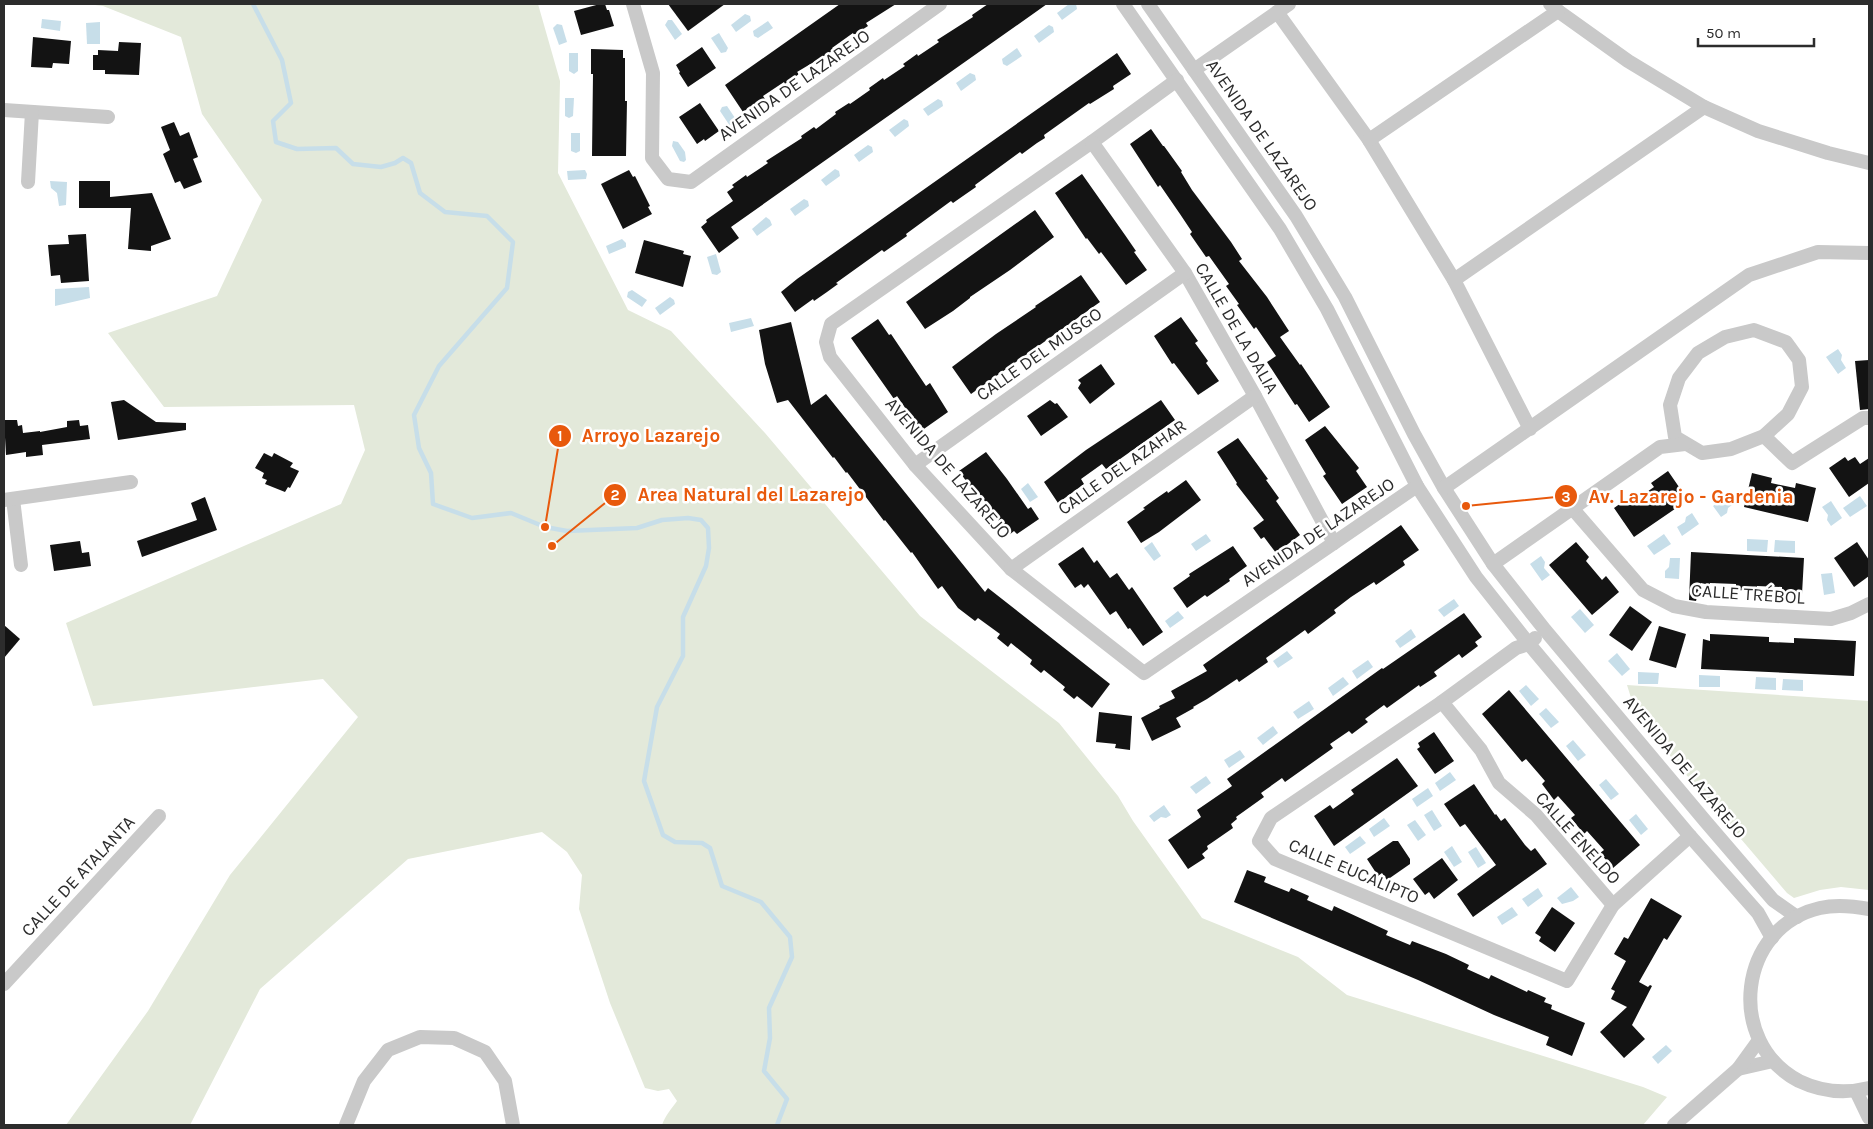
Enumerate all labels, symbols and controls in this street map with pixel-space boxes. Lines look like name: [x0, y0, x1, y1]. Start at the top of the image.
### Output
scale bar: [1698, 15, 1814, 47]
street label: AVENIDA DE LAZAREJO: [714, 24, 874, 146]
text: 50 m: [1706, 24, 1741, 42]
street label: AVENIDA DE LAZAREJO: [1201, 55, 1323, 215]
street label: CALLE DE LA DALIA: [1190, 258, 1284, 398]
street label: CALLE DEL MUSGO: [972, 302, 1106, 406]
street label: AVENIDA DE LAZAREJO: [881, 393, 1015, 543]
street label: CALLE DEL AZAHAR: [1053, 414, 1191, 520]
callout: Arroyo Lazarejo: [547, 419, 731, 453]
text: Arroyo Lazarejo: [582, 425, 720, 447]
text: 1: [557, 427, 563, 445]
street label: AVENIDA DE LAZAREJO: [1237, 473, 1399, 591]
callout: Area Natural del Lazarejo: [603, 478, 874, 512]
callout: Av. Lazarejo - Gardenia: [1554, 479, 1804, 513]
text: Area Natural del Lazarejo: [638, 484, 864, 506]
text: 2: [610, 486, 620, 504]
text: Av. Lazarejo - Gardenia: [1589, 486, 1794, 508]
text: 3: [1561, 488, 1571, 506]
street label: CALLE TRÉBOL: [1690, 578, 1806, 609]
street label: AVENIDA DE LAZAREJO: [1619, 691, 1751, 843]
street label: CALLE ENELDO: [1531, 787, 1625, 889]
street label: CALLE DE ATALANTA: [16, 811, 140, 941]
street label: CALLE EUCALIPTO: [1285, 834, 1423, 908]

